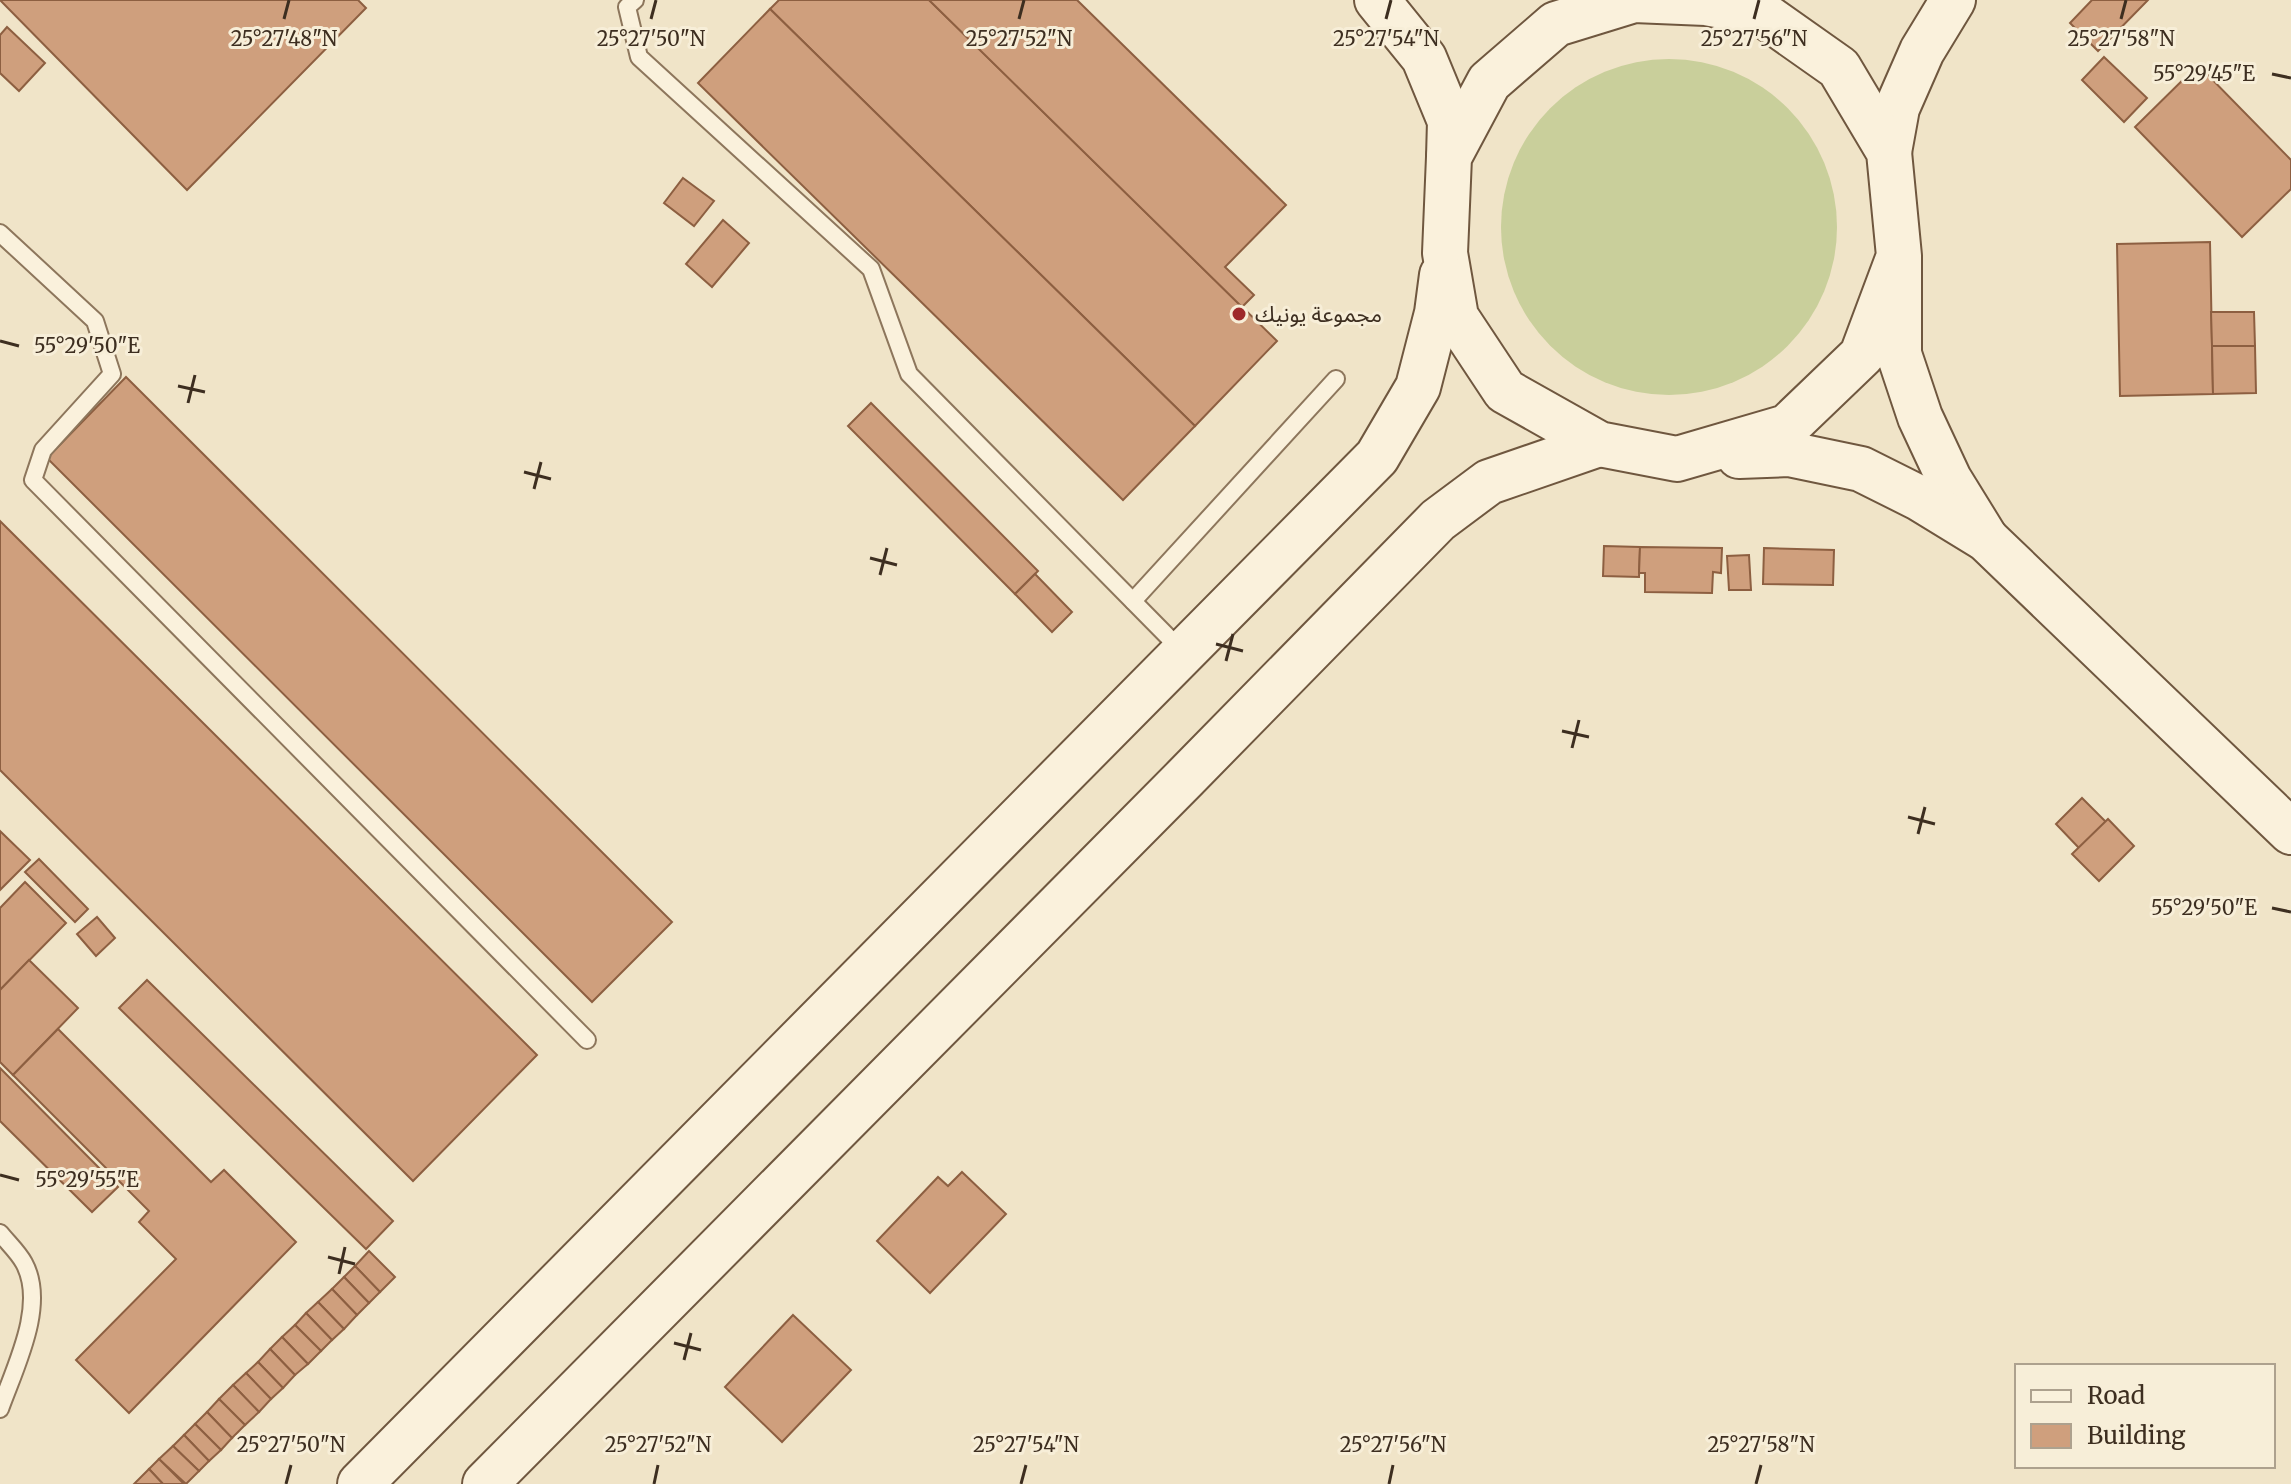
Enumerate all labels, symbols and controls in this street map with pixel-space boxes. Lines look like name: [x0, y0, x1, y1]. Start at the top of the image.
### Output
text: 25°27'48"N: [231, 26, 338, 51]
text: 25°27'50"N: [597, 26, 706, 51]
text: 25°27'52"N: [966, 26, 1073, 51]
text: 25°27'54"N: [1333, 26, 1439, 51]
text: 25°27'56"N: [1701, 26, 1808, 51]
text: 25°27'58"N: [2067, 26, 2175, 51]
text: 55°29'45"E: [2153, 61, 2255, 86]
place label: مجموعة يونيك: [1255, 300, 1382, 328]
marker: مجموعة يونيك: [1230, 305, 1248, 323]
text: 55°29'50"E: [34, 333, 140, 358]
text: 55°29'50"E: [2151, 895, 2257, 920]
text: 55°29'55"E: [35, 1167, 139, 1192]
legend: [2015, 1364, 2275, 1468]
text: Road: [2087, 1380, 2145, 1411]
text: Building: [2087, 1420, 2186, 1451]
text: 25°27'50"N: [237, 1432, 346, 1457]
text: 25°27'52"N: [605, 1432, 712, 1457]
text: 25°27'54"N: [973, 1432, 1079, 1457]
text: 25°27'56"N: [1340, 1432, 1447, 1457]
text: 25°27'58"N: [1707, 1432, 1815, 1457]

